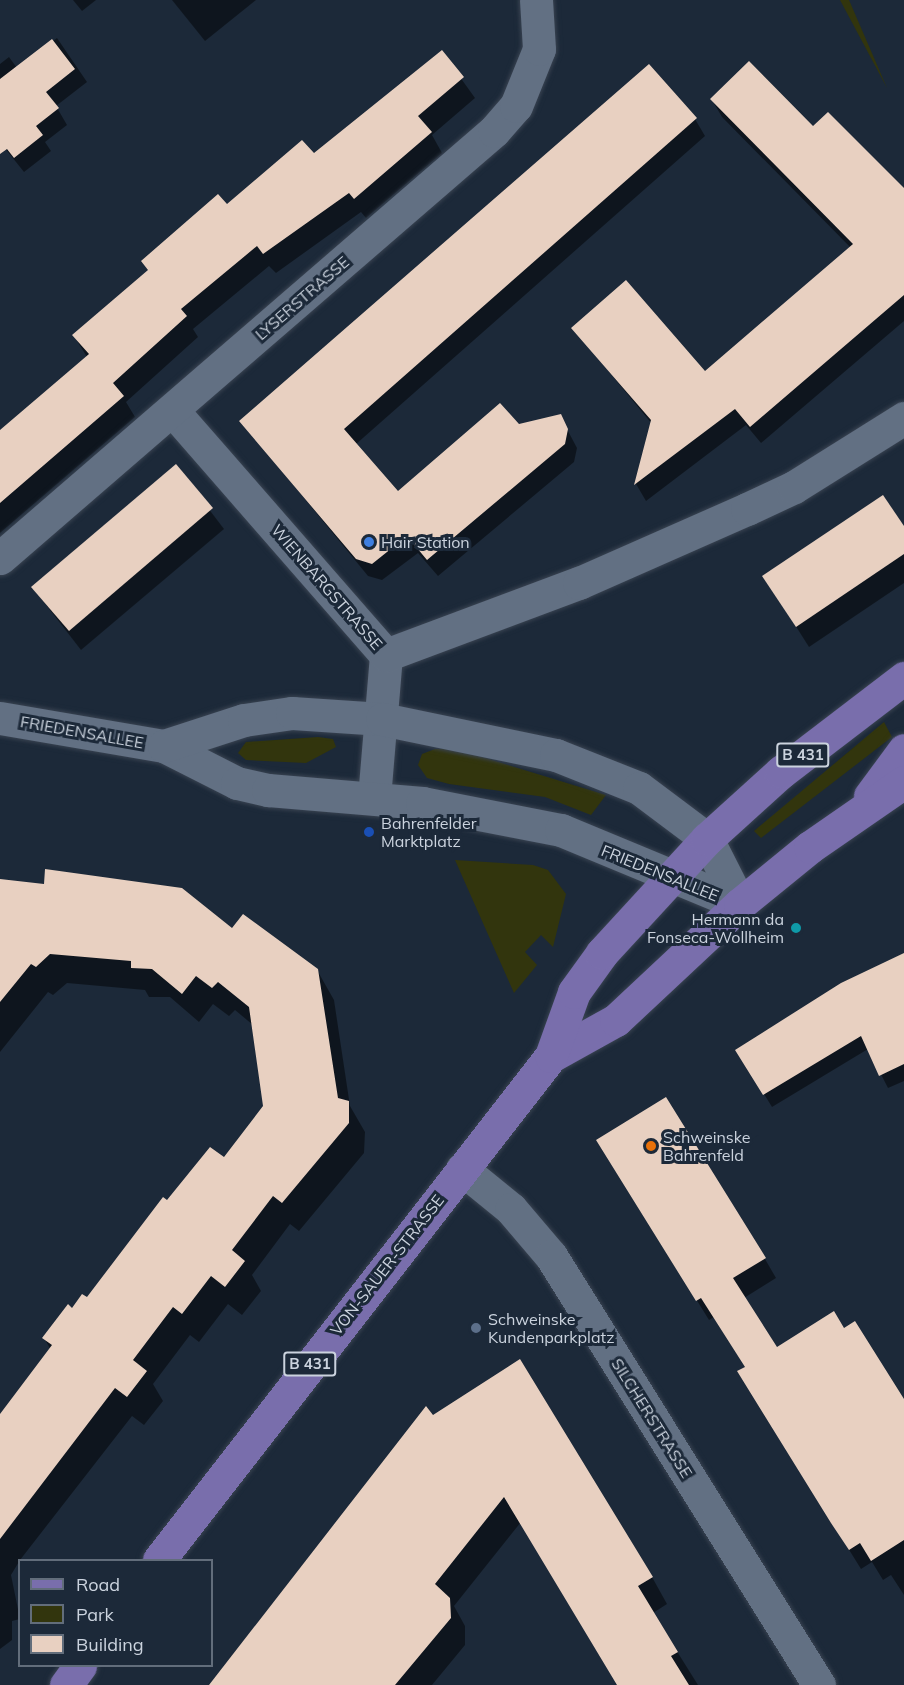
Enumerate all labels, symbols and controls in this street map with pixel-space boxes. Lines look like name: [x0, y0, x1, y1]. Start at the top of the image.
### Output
street label: LYSERSTRASSE: [251, 252, 353, 344]
street label: WIENBARGSTRASSE: [267, 520, 387, 654]
place label: Hair Station: [381, 532, 470, 552]
marker: Hair Station: [362, 535, 376, 549]
street label: FRIEDENSALLEE: [19, 712, 145, 752]
road number: B 431: [776, 743, 830, 767]
place label: Bahrenfelder Marktplatz: [381, 813, 476, 851]
marker: Bahrenfelder Marktplatz: [362, 825, 376, 839]
street label: FRIEDENSALLEE: [599, 841, 721, 905]
place label: Hermann da Fonseca-Wollheim: [647, 909, 784, 947]
marker: Hermann da Fonseca-Wollheim: [789, 921, 803, 935]
place label: Schweinske Bahrenfeld: [663, 1127, 751, 1165]
marker: Schweinske Bahrenfeld: [644, 1139, 658, 1153]
street label: VON-SAUER-STRASSE: [326, 1191, 448, 1339]
place label: Schweinske Kundenparkplatz: [488, 1309, 614, 1347]
marker: Schweinske Kundenparkplatz: [469, 1321, 483, 1335]
road number: B 431: [283, 1352, 337, 1376]
street label: SILCHERSTRASSE: [608, 1355, 696, 1481]
legend: [18, 1559, 213, 1667]
text: Road: [76, 1573, 120, 1596]
text: Park: [76, 1603, 114, 1626]
text: Building: [76, 1633, 144, 1656]

